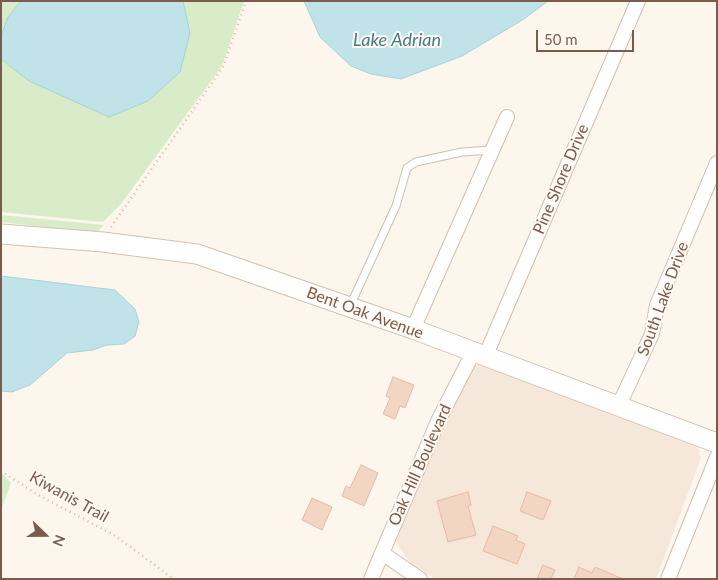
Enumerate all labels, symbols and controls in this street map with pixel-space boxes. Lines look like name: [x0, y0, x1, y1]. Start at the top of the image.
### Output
scale bar: [538, 20, 636, 52]
water label: Lake Adrian: [353, 29, 441, 51]
text: 50 m: [544, 30, 578, 48]
street label: Pine Shore Drive: [529, 121, 593, 237]
street label: South Lake Drive: [633, 239, 693, 359]
street label: Bent Oak Avenue: [304, 283, 426, 343]
street label: Oak Hill Boulevard: [385, 401, 455, 529]
street label: Kiwanis Trail: [26, 467, 112, 527]
north arrow: [20, 510, 70, 560]
text: N: [49, 533, 69, 549]

